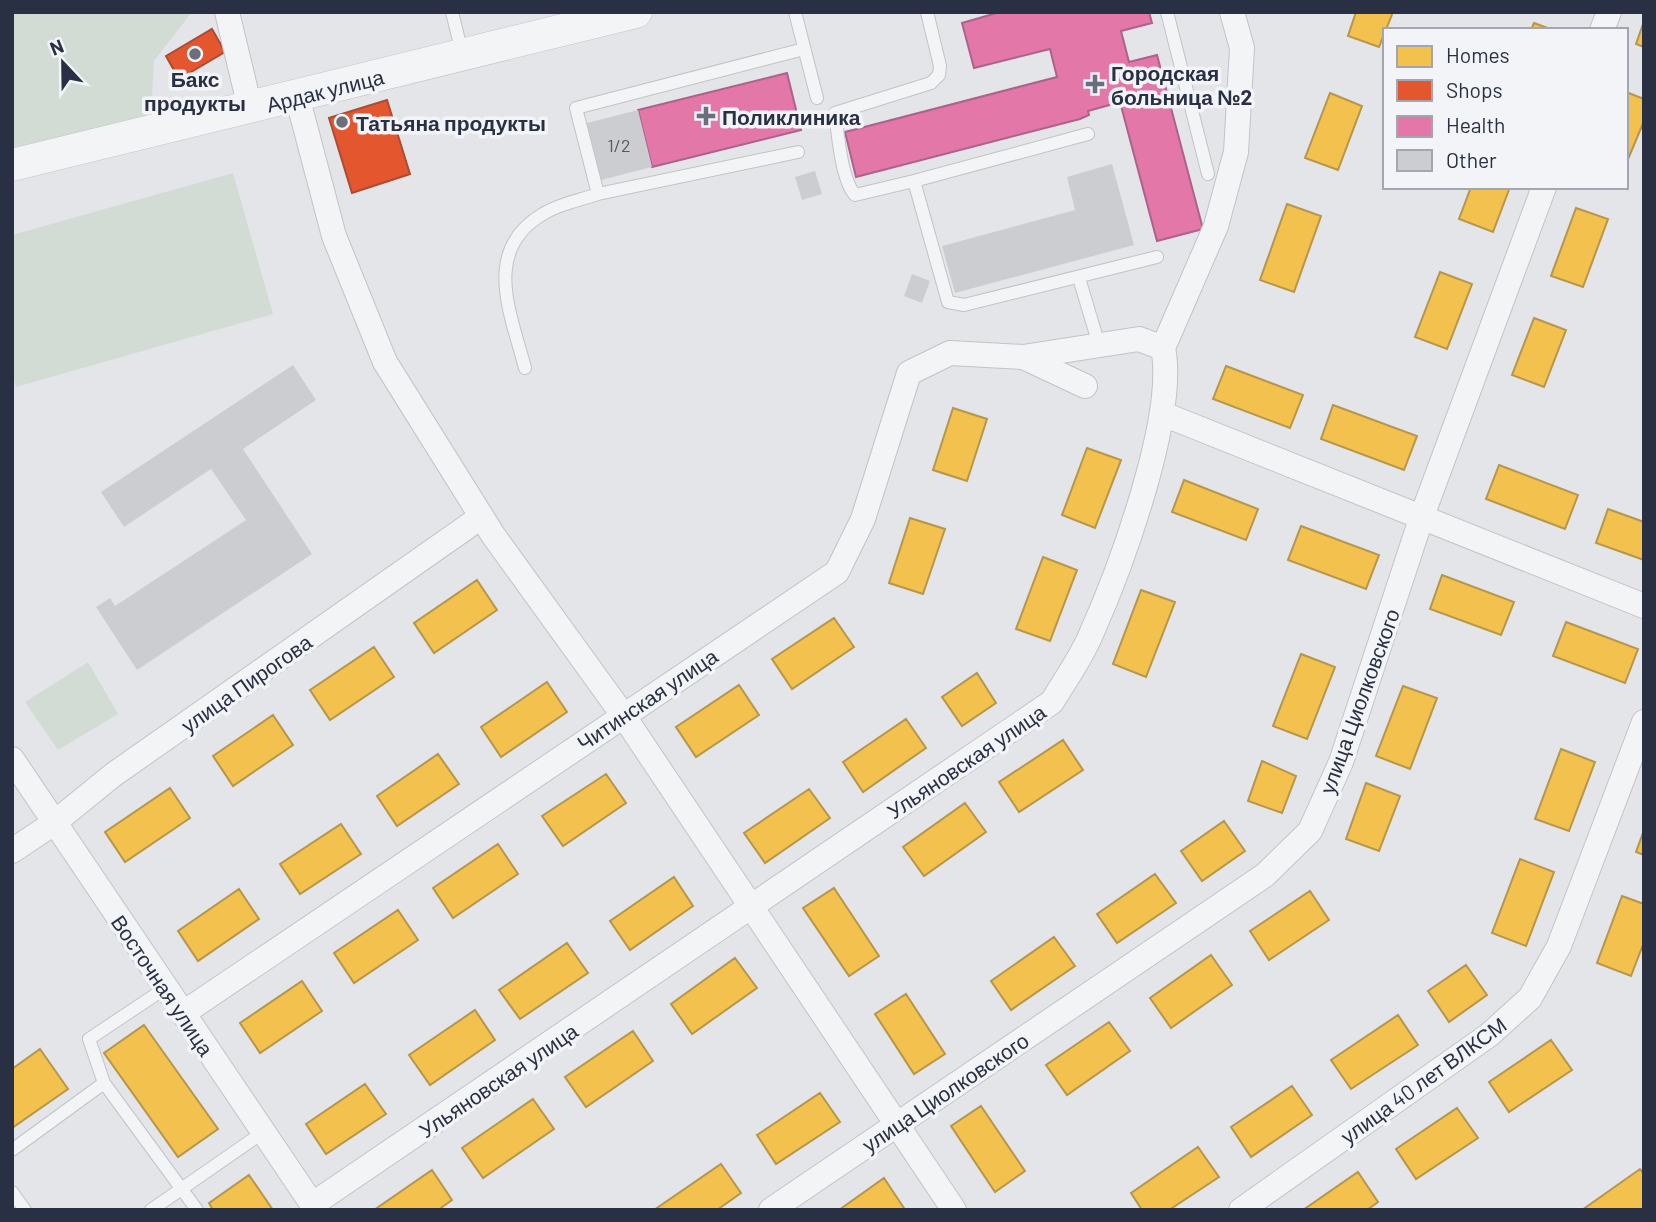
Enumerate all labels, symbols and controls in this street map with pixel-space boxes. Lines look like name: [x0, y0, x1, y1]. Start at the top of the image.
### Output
north arrow: [28, 28, 98, 98]
legend: [1383, 28, 1628, 189]
text: N: [46, 34, 67, 60]
text: Homes: [1446, 42, 1510, 67]
marker: Бакс продукты: [187, 46, 203, 62]
place label: Городская больница №2: [1111, 60, 1252, 109]
street label: Ардак улица: [264, 63, 387, 117]
place label: Бакс продукты: [144, 66, 246, 115]
marker: Городская больница №2: [1085, 74, 1105, 94]
text: Shops: [1446, 77, 1503, 102]
place label: Поликлиника: [722, 104, 861, 129]
marker: Поликлиника: [696, 106, 716, 126]
place label: Татьяна продукты: [356, 110, 546, 135]
text: Health: [1446, 112, 1505, 137]
marker: Татьяна продукты: [334, 114, 350, 130]
house number: 1/2: [607, 134, 631, 156]
text: Other: [1446, 147, 1497, 172]
street label: улица Циолковского: [1314, 605, 1404, 797]
street label: улица Пирогова: [176, 629, 316, 737]
street label: Читинская улица: [572, 643, 722, 755]
street label: Ульяновская улица: [882, 699, 1050, 823]
street label: Восточная улица: [107, 910, 219, 1060]
street label: улица 40 лет ВЛКСМ: [1335, 1012, 1511, 1148]
street label: Ульяновская улица: [414, 1018, 582, 1142]
street label: улица Циолковского: [857, 1027, 1033, 1157]

